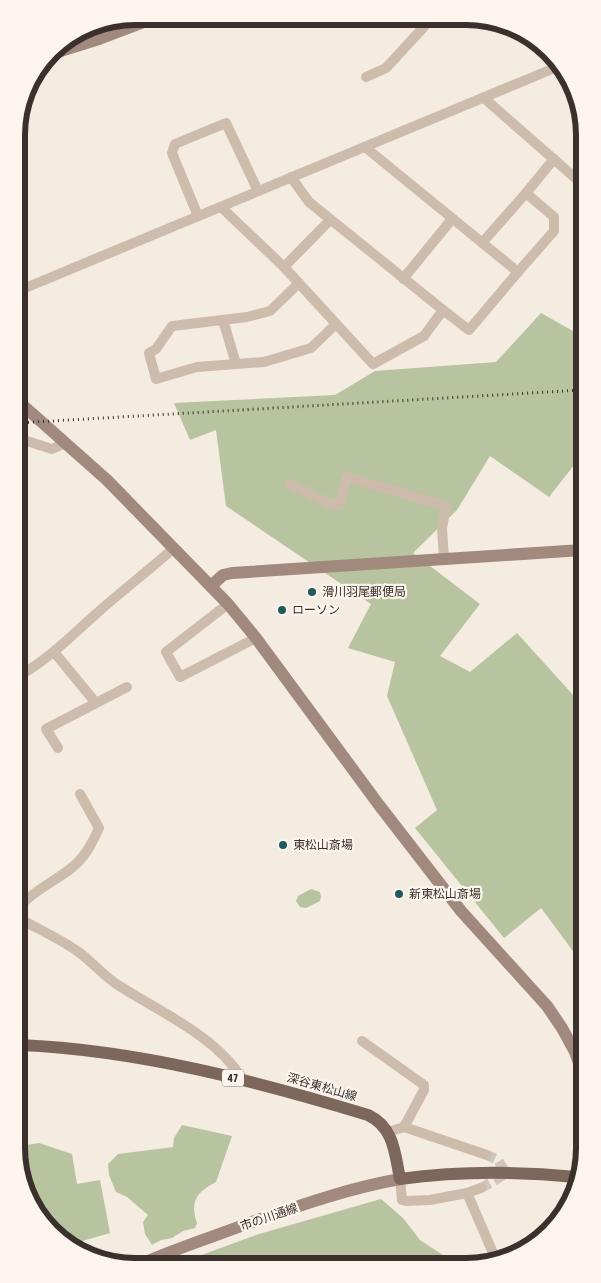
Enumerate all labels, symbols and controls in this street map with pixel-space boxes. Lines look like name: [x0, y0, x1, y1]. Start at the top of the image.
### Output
place label: 滑川羽尾郵便局: [322, 585, 406, 599]
marker: 滑川羽尾郵便局: [306, 586, 318, 598]
place label: ローソン: [292, 603, 340, 617]
marker: ローソン: [276, 604, 288, 616]
place label: 東松山斎場: [293, 838, 353, 852]
marker: 東松山斎場: [277, 839, 289, 851]
place label: 新東松山斎場: [409, 887, 481, 901]
marker: 新東松山斎場: [393, 888, 405, 900]
road number: 47: [222, 1070, 244, 1086]
street label: 深谷東松山線: [285, 1070, 359, 1104]
street label: 市の川通線: [238, 1201, 300, 1233]

